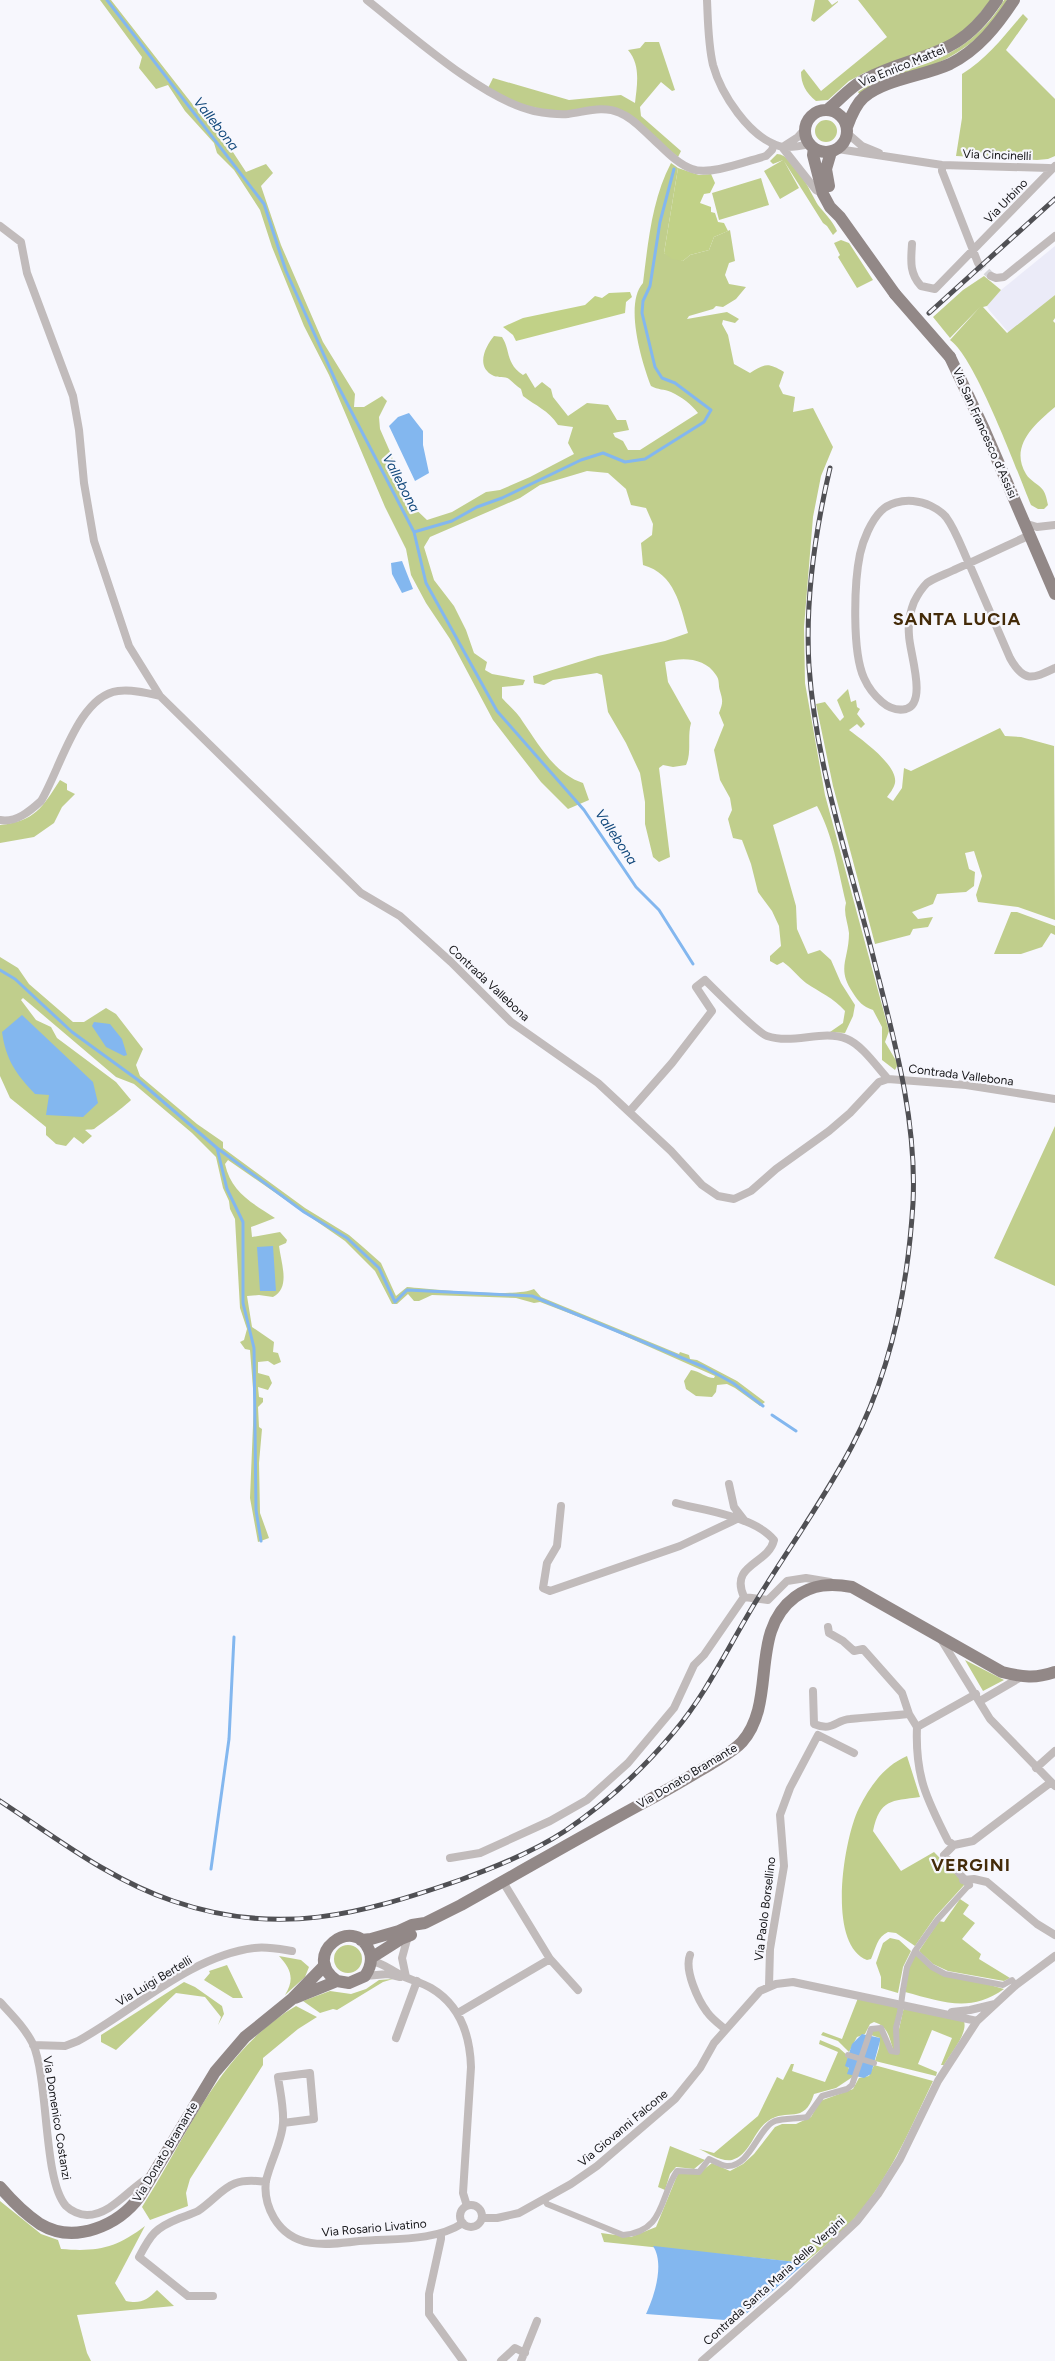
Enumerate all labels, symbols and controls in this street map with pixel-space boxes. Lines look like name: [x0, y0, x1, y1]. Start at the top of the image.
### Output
street label: Via Enrico Mattei: [857, 42, 947, 90]
water label: Vallebona: [190, 94, 242, 154]
street label: Via Cincinelli: [962, 147, 1032, 163]
street label: Via Urbino: [981, 176, 1031, 226]
street label: Via San Francesco d'Assisi: [950, 365, 1020, 501]
water label: Vallebona: [379, 451, 423, 515]
district label: SANTA LUCIA: [893, 608, 1021, 630]
water label: Vallebona: [591, 806, 641, 868]
street label: Contrada Vallebona: [446, 942, 532, 1024]
street label: Contrada Vallebona: [908, 1062, 1014, 1088]
street label: Via Donato Bramante: [634, 1740, 740, 1811]
district label: VERGINI: [931, 1854, 1011, 1876]
street label: Via Paolo Borsellino: [752, 1856, 778, 1962]
street label: Via Luigi Bertelli: [114, 1953, 194, 2009]
street label: Via Domenico Costanzi: [40, 2055, 74, 2181]
street label: Via Giovanni Falcone: [576, 2086, 671, 2169]
street label: Via Donato Bramante: [130, 2099, 201, 2205]
street label: Contrada Santa Maria delle Vergini: [700, 2214, 848, 2348]
street label: Via Rosario Livatino: [321, 2216, 427, 2240]

